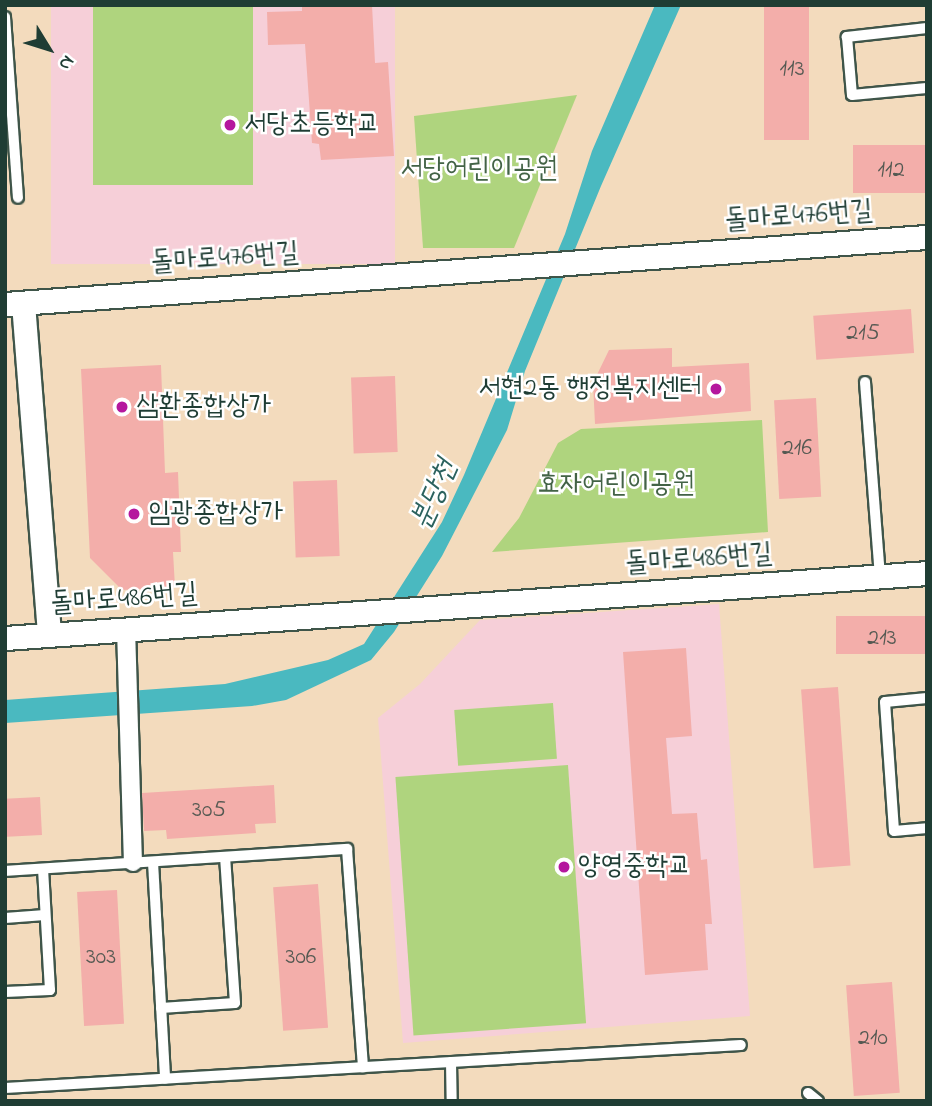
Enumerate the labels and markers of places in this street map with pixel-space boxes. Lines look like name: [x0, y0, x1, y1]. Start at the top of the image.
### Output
place label: 서당초등학교: [244, 108, 379, 142]
marker: 서당초등학교: [222, 117, 238, 133]
place label: 서현2동 행정복지센터: [478, 372, 702, 406]
marker: 서현2동 행정복지센터: [708, 381, 724, 397]
place label: 삼환종합상가: [136, 390, 271, 424]
marker: 삼환종합상가: [114, 399, 130, 415]
place label: 임광종합상가: [148, 497, 283, 531]
marker: 임광종합상가: [126, 506, 142, 522]
place label: 양영중학교: [578, 850, 691, 884]
marker: 양영중학교: [556, 859, 572, 875]

